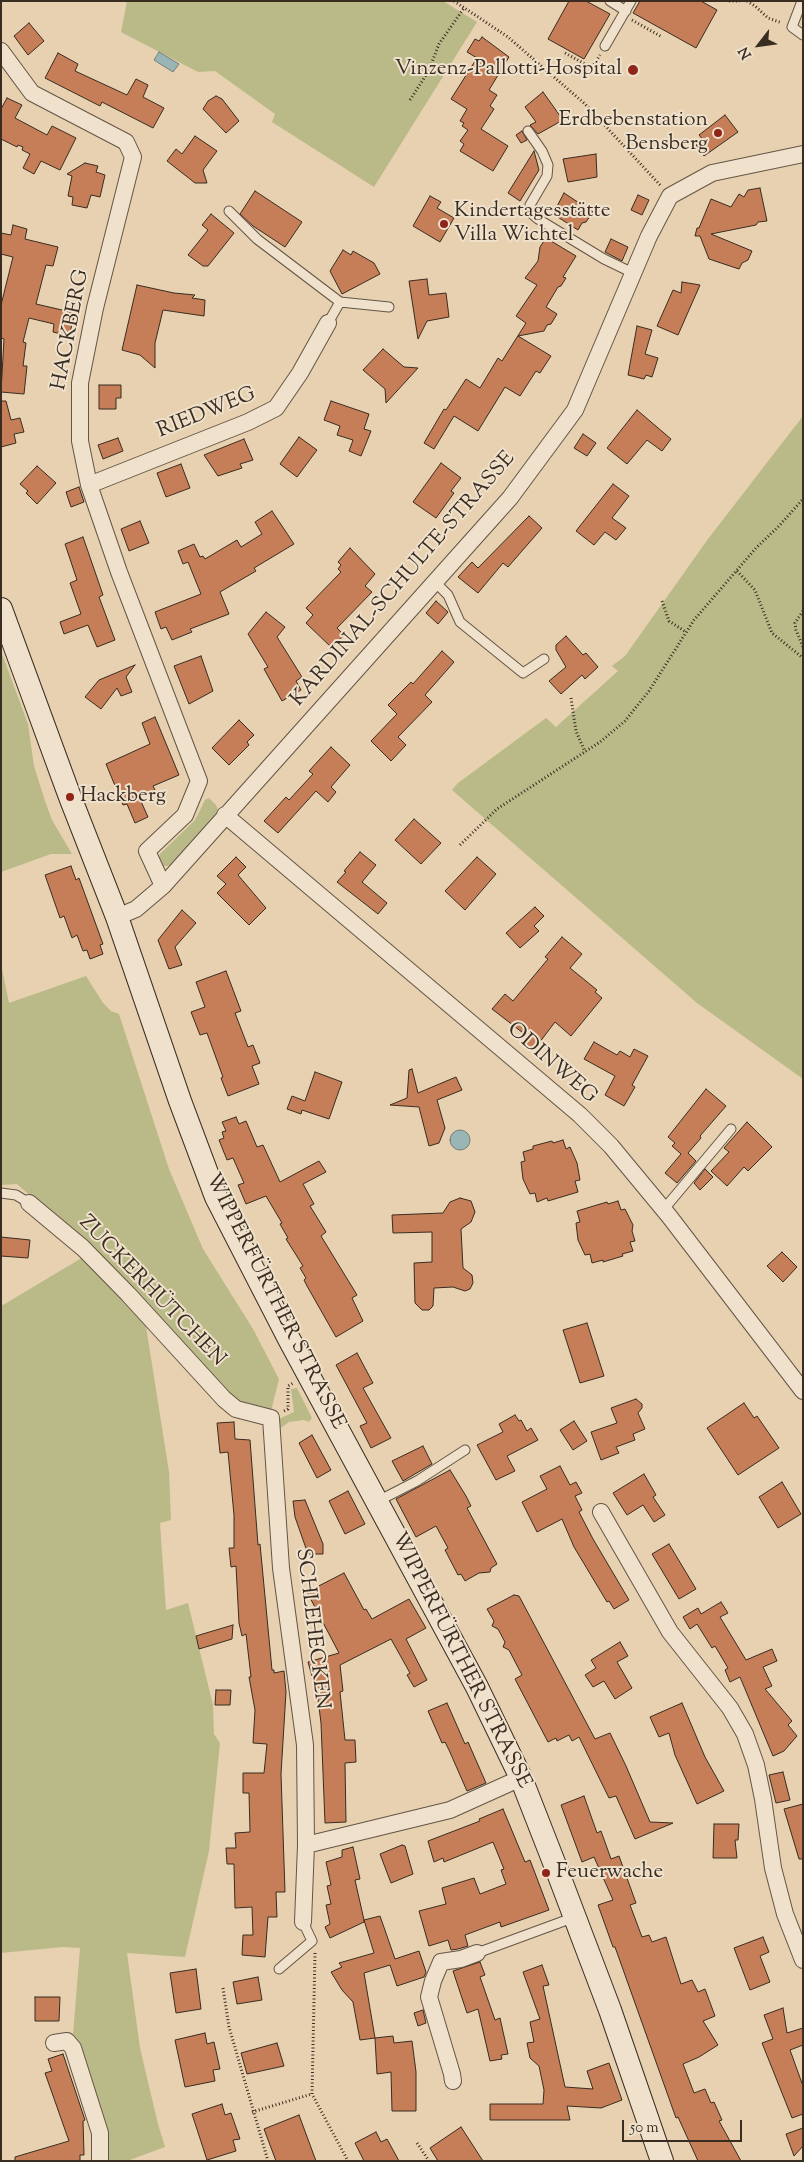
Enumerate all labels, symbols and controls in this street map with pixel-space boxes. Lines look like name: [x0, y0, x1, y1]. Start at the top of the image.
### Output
north arrow: [734, 20, 784, 70]
text: N: [735, 43, 757, 62]
place label: Vinzenz-Pallotti-Hospital: [395, 57, 622, 83]
marker: Vinzenz-Pallotti-Hospital: [626, 63, 640, 77]
place label: Erdbebenstation Bensberg: [559, 108, 708, 158]
marker: Erdbebenstation Bensberg: [712, 127, 724, 139]
place label: Kindertagesstätte Villa Wichtel: [454, 199, 610, 249]
marker: Kindertagesstätte Villa Wichtel: [438, 218, 450, 230]
street label: HACKBERG: [48, 268, 96, 392]
street label: RIEDWEG: [154, 383, 260, 445]
street label: KARDINAL-SCHULTE-STRASSE: [286, 447, 522, 713]
place label: Hackberg: [80, 784, 166, 810]
marker: Hackberg: [64, 791, 76, 803]
street label: ODINWEG: [501, 1018, 601, 1110]
street label: WIPPERFÜRTHER STRASSE: [198, 1170, 350, 1434]
street label: ZUCKERHÜTCHEN: [72, 1211, 230, 1373]
street label: WIPPERFÜRTHER STRASSE: [384, 1529, 536, 1793]
street label: SCHLEHECKEN: [289, 1547, 333, 1711]
place label: Feuerwache: [556, 1860, 663, 1886]
marker: Feuerwache: [540, 1867, 552, 1879]
scale bar: [624, 2110, 744, 2142]
text: 50 m: [630, 2118, 659, 2139]

